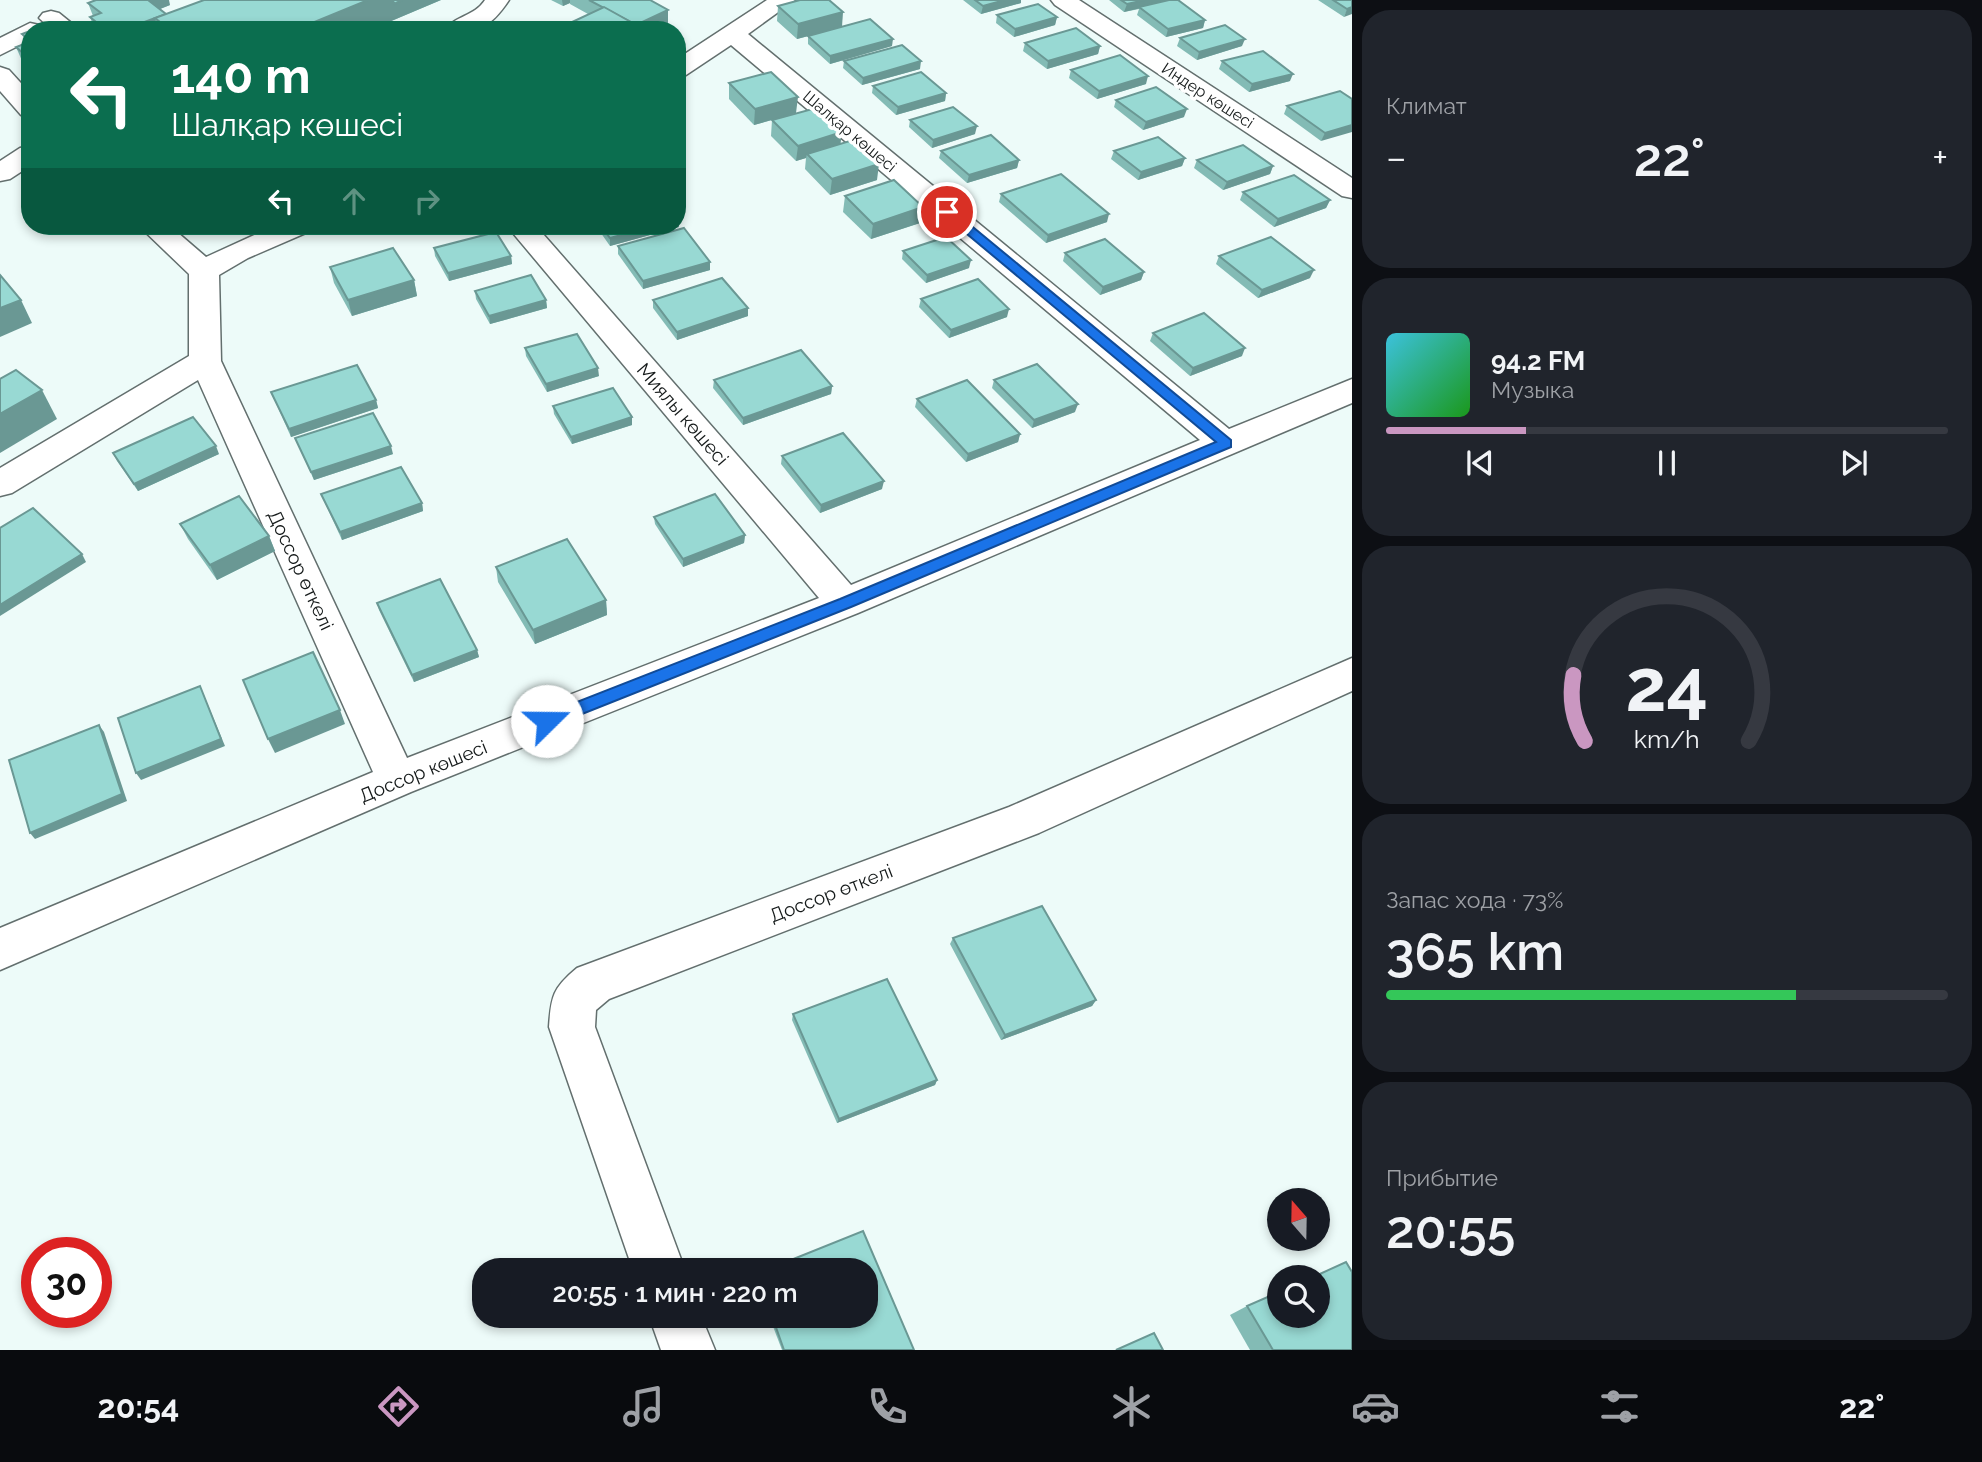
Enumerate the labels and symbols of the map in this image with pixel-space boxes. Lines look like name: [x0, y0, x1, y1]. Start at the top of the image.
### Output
street label: Индер көшесі: [1158, 59, 1257, 132]
street label: Шалқар көшесі: [799, 87, 900, 176]
pin: [917, 182, 977, 242]
street label: Миялы көшесі: [633, 359, 733, 469]
street label: Доссор өткелі: [264, 506, 338, 634]
position arrow: [510, 684, 584, 758]
street label: Доссор көшесі: [356, 735, 490, 807]
street label: Доссор өткелі: [766, 859, 896, 927]
north arrow: [1267, 1188, 1330, 1251]
speed limit sign: 30: [21, 1237, 112, 1328]

